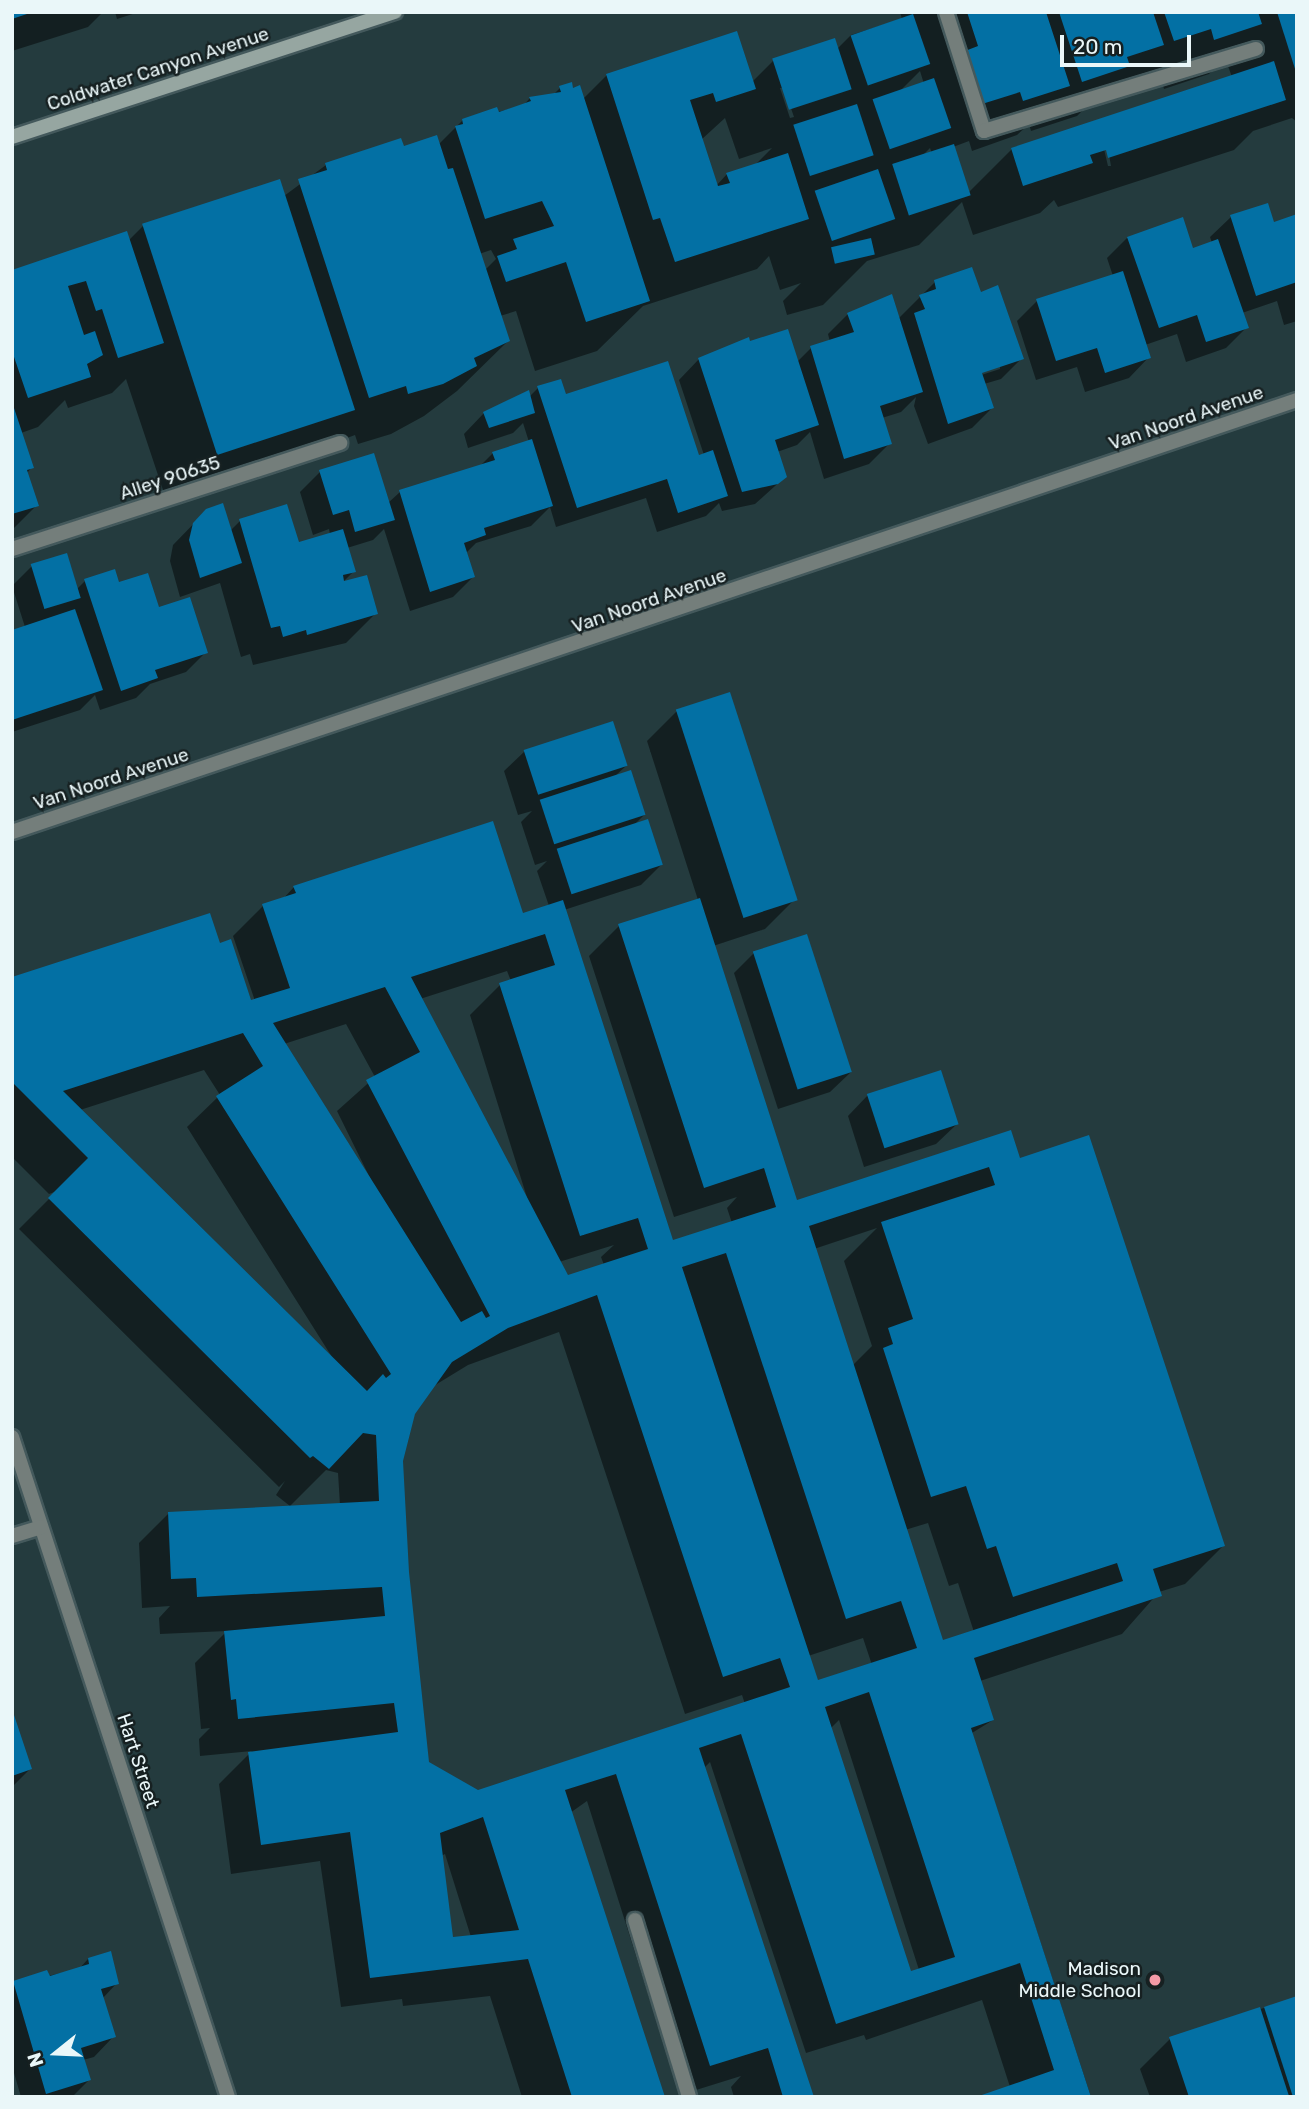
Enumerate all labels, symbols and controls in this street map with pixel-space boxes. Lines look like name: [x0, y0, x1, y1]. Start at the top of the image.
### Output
scale bar: [1064, 21, 1195, 65]
street label: Coldwater Canyon Avenue: [44, 22, 272, 116]
text: 20 m: [1073, 34, 1122, 59]
street label: Van Noord Avenue: [1105, 381, 1267, 455]
street label: Alley 90635: [117, 451, 223, 505]
street label: Van Noord Avenue: [568, 564, 730, 638]
street label: Van Noord Avenue: [30, 743, 192, 815]
street label: Hart Street: [112, 1711, 164, 1811]
place label: Madison Middle School: [1018, 1958, 1141, 2002]
marker: Madison Middle School: [1147, 1972, 1163, 1988]
north arrow: [21, 2018, 91, 2088]
text: N: [23, 2050, 49, 2070]

